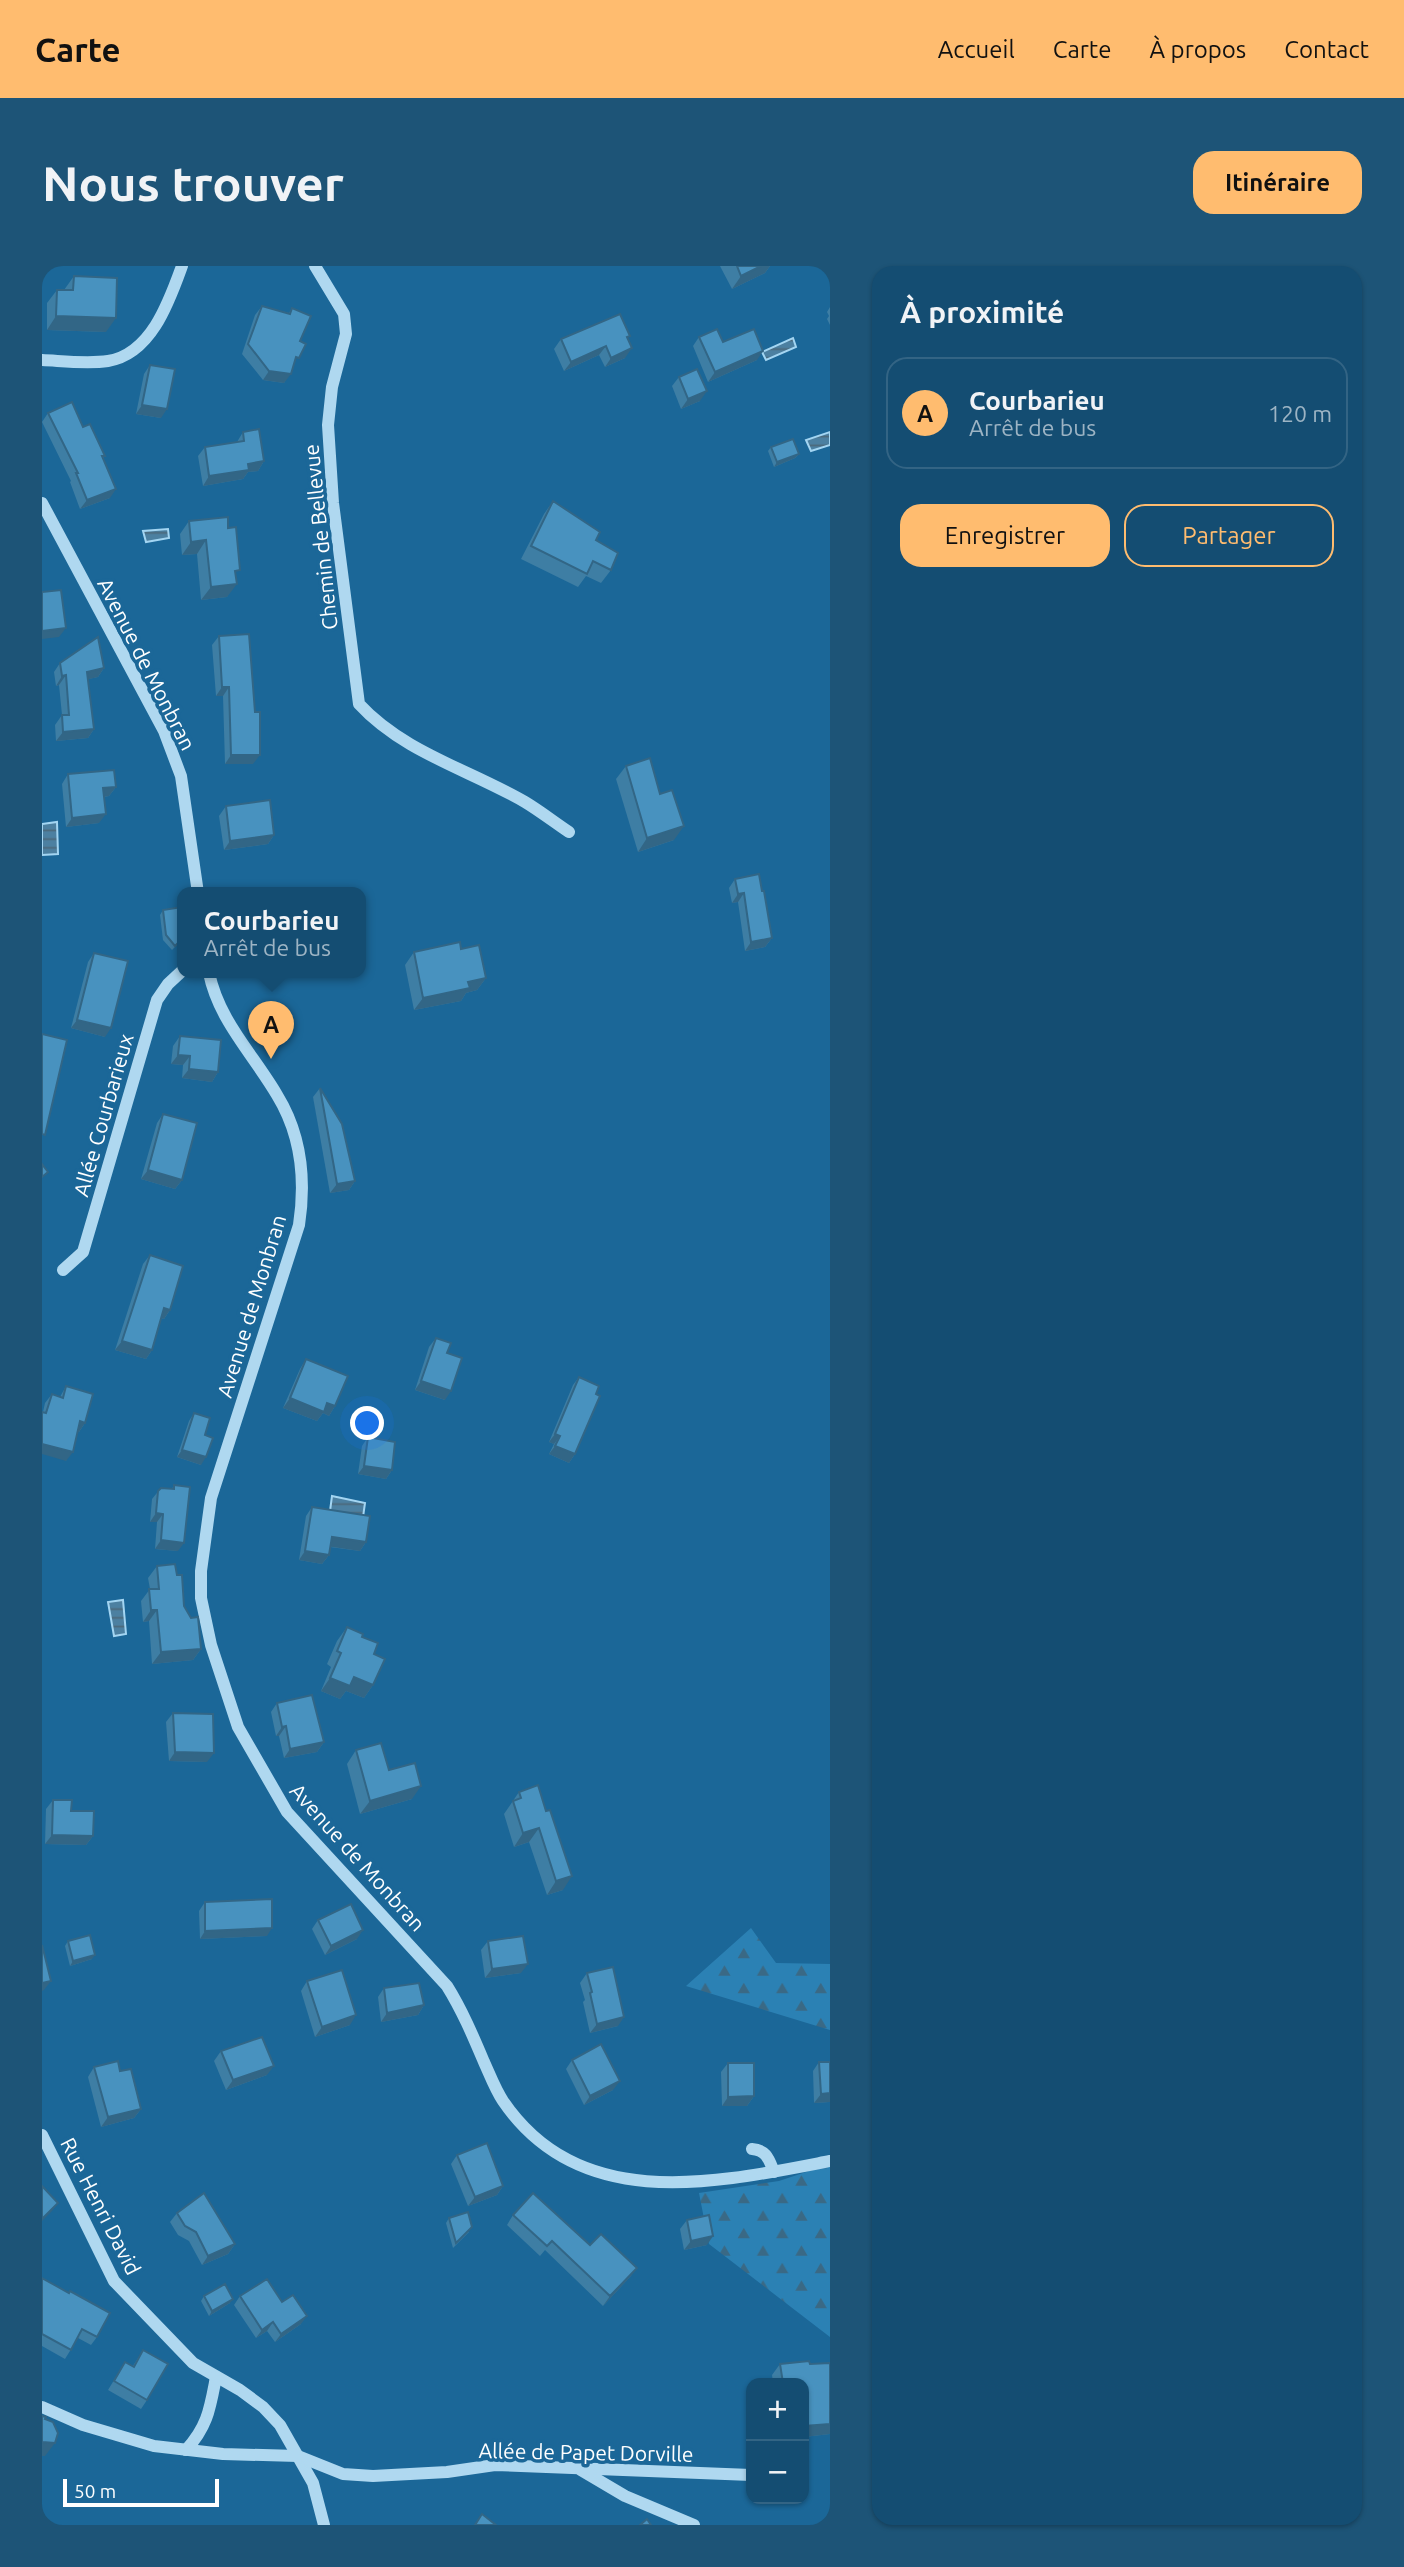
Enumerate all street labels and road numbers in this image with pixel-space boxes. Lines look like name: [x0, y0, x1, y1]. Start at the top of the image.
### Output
street label: Chemin de Bellevue: [298, 443, 342, 631]
street label: Avenue de Monbran: [93, 574, 201, 754]
street label: Allée Courbarieux: [68, 1031, 138, 1199]
street label: Avenue de Monbran: [212, 1212, 290, 1400]
street label: Avenue de Monbran: [286, 1778, 430, 1936]
street label: Rue Henri David: [56, 2133, 146, 2279]
street label: Allée de Papet Dorville: [478, 2438, 694, 2466]

